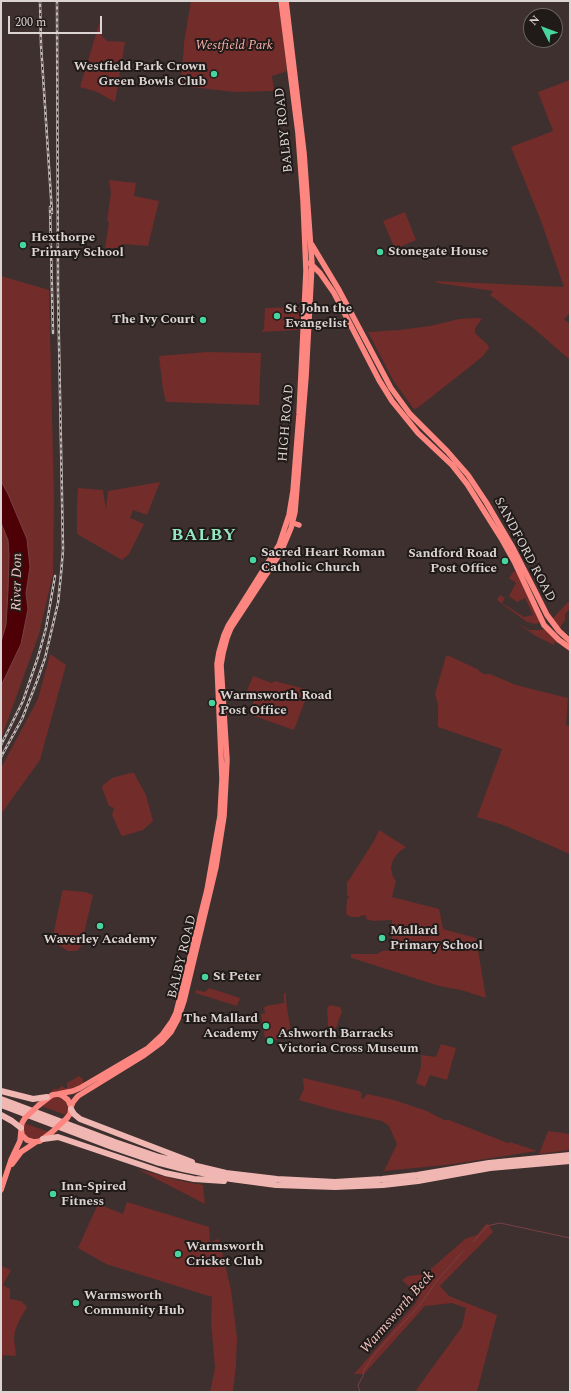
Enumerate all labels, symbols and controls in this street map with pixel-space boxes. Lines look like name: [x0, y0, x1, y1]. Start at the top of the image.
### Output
scale bar: [10, 8, 104, 34]
north arrow: [523, 8, 563, 48]
text: N: [525, 11, 544, 29]
text: 200 m: [15, 13, 46, 32]
park label: Westfield Park: [195, 38, 273, 54]
place label: Westfield Park Crown Green Bowls Club: [74, 59, 206, 90]
marker: Westfield Park Crown Green Bowls Club: [209, 69, 219, 79]
street label: BALBY ROAD: [273, 87, 297, 173]
place label: Hexthorpe Primary School: [31, 230, 124, 261]
marker: Hexthorpe Primary School: [18, 240, 28, 250]
place label: Stonegate House: [388, 244, 488, 260]
marker: Stonegate House: [375, 247, 385, 257]
place label: St John the Evangelist: [285, 301, 352, 332]
marker: St John the Evangelist: [272, 311, 282, 321]
place label: The Ivy Court: [112, 312, 195, 328]
marker: The Ivy Court: [198, 315, 208, 325]
street label: HIGH ROAD: [276, 384, 298, 462]
street label: SANDFORD ROAD: [490, 495, 558, 605]
district label: BALBY: [171, 527, 237, 547]
place label: Sacred Heart Roman Catholic Church: [261, 545, 385, 576]
place label: Sandford Road Post Office: [408, 546, 497, 577]
water label: River Don: [9, 553, 27, 611]
marker: Sacred Heart Roman Catholic Church: [248, 555, 258, 565]
marker: Sandford Road Post Office: [500, 556, 510, 566]
place label: Warmsworth Road Post Office: [220, 688, 332, 719]
marker: Warmsworth Road Post Office: [207, 698, 217, 708]
street label: BALBY ROAD: [165, 914, 201, 1000]
marker: Waverley Academy: [95, 921, 105, 931]
place label: Mallard Primary School: [390, 923, 483, 954]
place label: Waverley Academy: [44, 932, 156, 948]
marker: Mallard Primary School: [377, 933, 387, 943]
place label: St Peter: [213, 969, 261, 985]
marker: St Peter: [200, 972, 210, 982]
place label: The Mallard Academy: [183, 1011, 258, 1042]
marker: The Mallard Academy: [261, 1021, 271, 1031]
place label: Ashworth Barracks Victoria Cross Museum: [278, 1026, 419, 1057]
marker: Ashworth Barracks Victoria Cross Museum: [265, 1036, 275, 1046]
place label: Inn-Spired Fitness: [61, 1179, 126, 1210]
marker: Inn-Spired Fitness: [48, 1189, 58, 1199]
place label: Warmsworth Cricket Club: [186, 1239, 264, 1270]
marker: Warmsworth Cricket Club: [173, 1249, 183, 1259]
water label: Warmsworth Beck: [358, 1268, 438, 1358]
place label: Warmsworth Community Hub: [84, 1288, 184, 1319]
marker: Warmsworth Community Hub: [71, 1298, 81, 1308]

